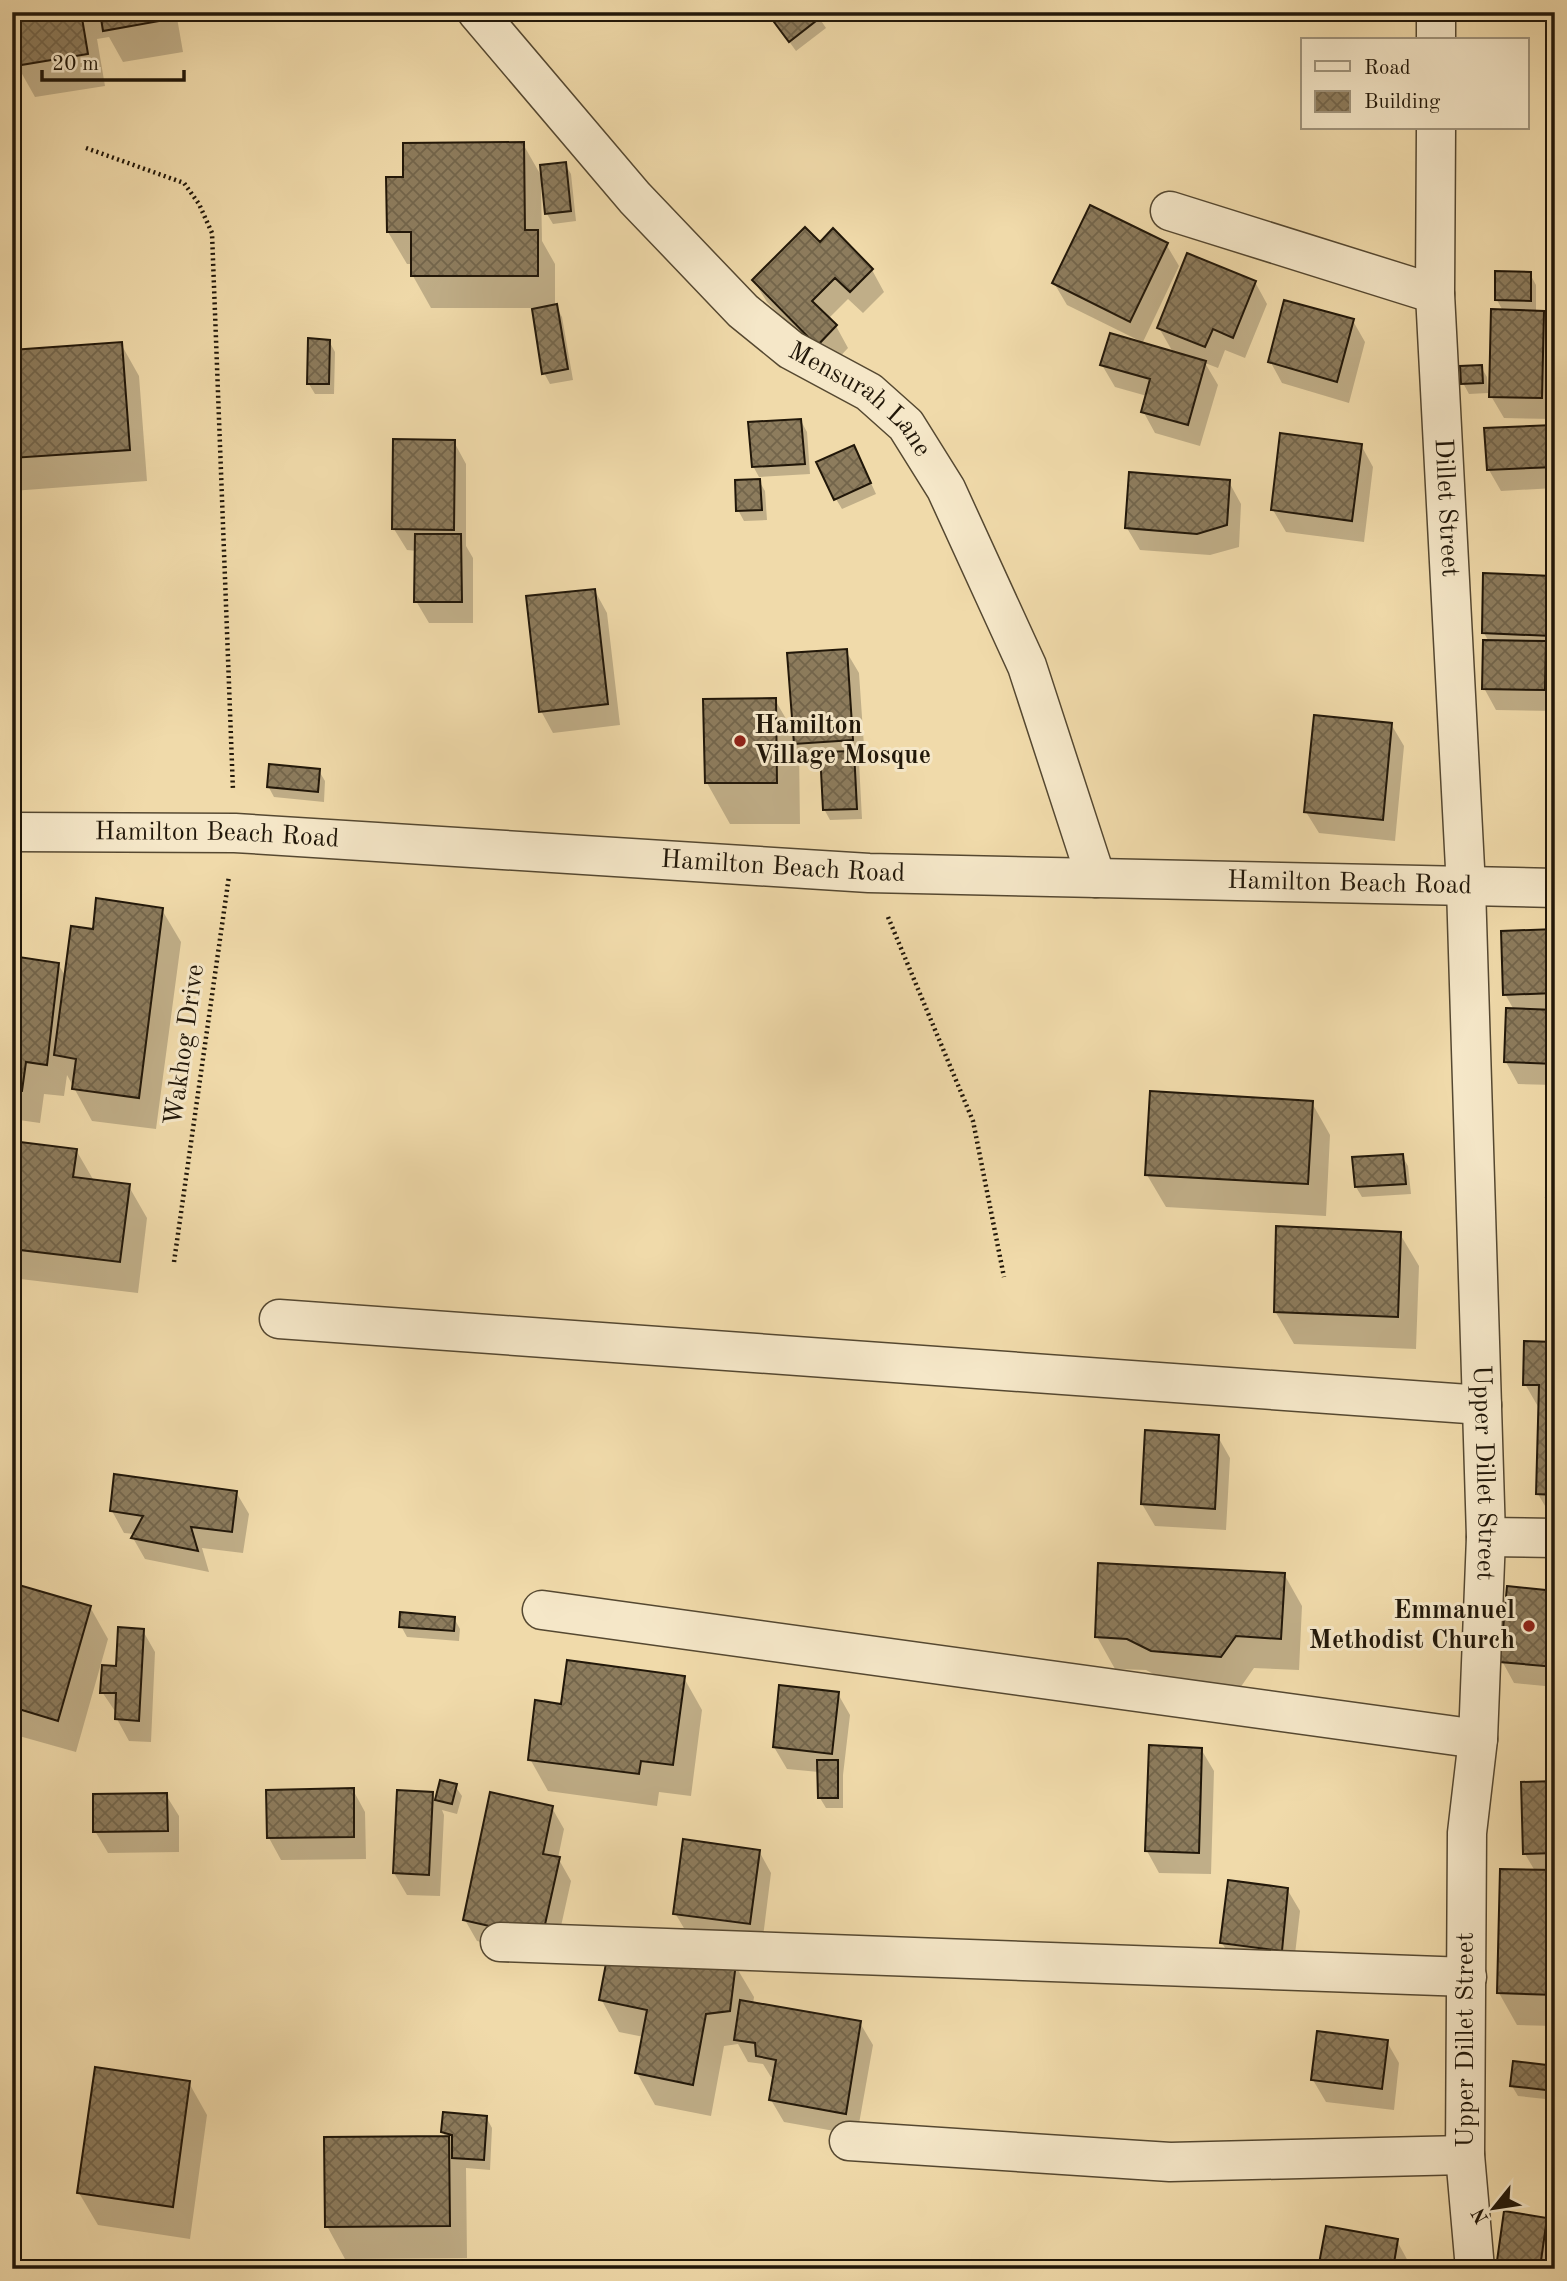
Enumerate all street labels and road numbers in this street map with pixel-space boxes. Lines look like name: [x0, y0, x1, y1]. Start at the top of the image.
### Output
street label: Mensurah Lane: [784, 338, 935, 461]
street label: Dillet Street: [1430, 438, 1463, 578]
street label: Hamilton Beach Road: [94, 819, 340, 853]
street label: Hamilton Beach Road: [660, 847, 905, 887]
street label: Hamilton Beach Road: [1227, 868, 1472, 899]
street label: Wakhog Drive: [161, 963, 209, 1127]
street label: Upper Dillet Street: [1468, 1365, 1499, 1581]
street label: Upper Dillet Street: [1453, 1932, 1479, 2148]

